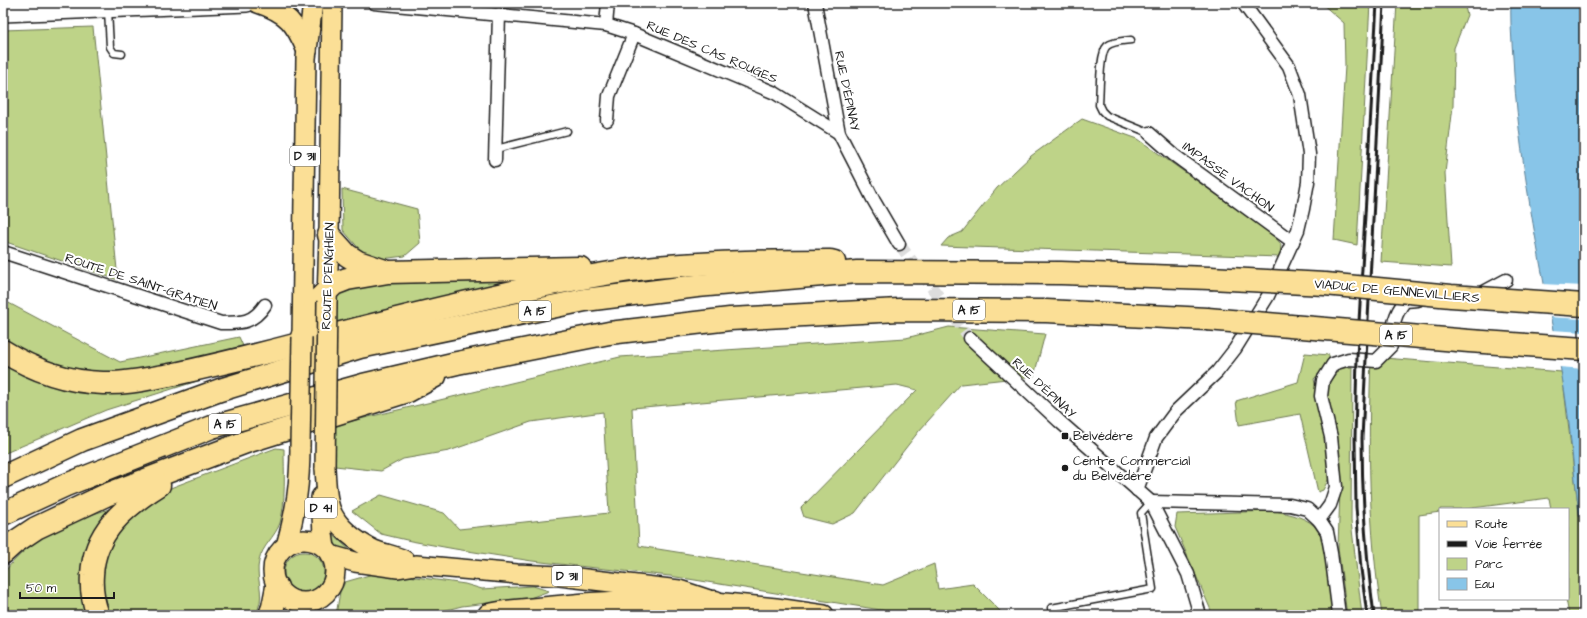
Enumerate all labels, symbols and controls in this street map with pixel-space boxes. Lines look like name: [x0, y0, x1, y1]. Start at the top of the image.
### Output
street label: RUE DES CAS ROUGES: [644, 16, 780, 88]
street label: RUE D'ÉPINAY: [830, 49, 864, 133]
street label: IMPASSE VACHON: [1178, 138, 1278, 216]
road number: D 311: [290, 146, 320, 166]
street label: ROUTE D'ENGHIEN: [317, 222, 339, 330]
street label: ROUTE DE SAINT-GRATIEN: [63, 249, 219, 315]
street label: VIADUC DE GENNEVILLIERS: [1314, 275, 1480, 307]
road number: A 15: [953, 300, 985, 320]
road number: A 15: [519, 301, 551, 321]
road number: A 15: [1380, 325, 1412, 345]
street label: RUE D'ÉPINAY: [1008, 354, 1080, 422]
road number: A 15: [209, 414, 241, 434]
place label: Belvédère: [1073, 427, 1133, 445]
marker: Belvédère: [1060, 431, 1070, 441]
place label: Centre Commercial du Belvédère: [1073, 452, 1190, 485]
marker: Centre Commercial du Belvédère: [1060, 463, 1070, 473]
road number: D 41: [305, 498, 337, 518]
legend: [1439, 508, 1569, 600]
text: Route: [1475, 516, 1508, 533]
text: Voie ferrée: [1475, 536, 1543, 553]
text: Parc: [1475, 556, 1503, 573]
road number: D 311: [552, 566, 582, 586]
scale bar: [20, 574, 114, 600]
text: Eau: [1475, 576, 1494, 593]
text: 50 m: [26, 580, 57, 597]

